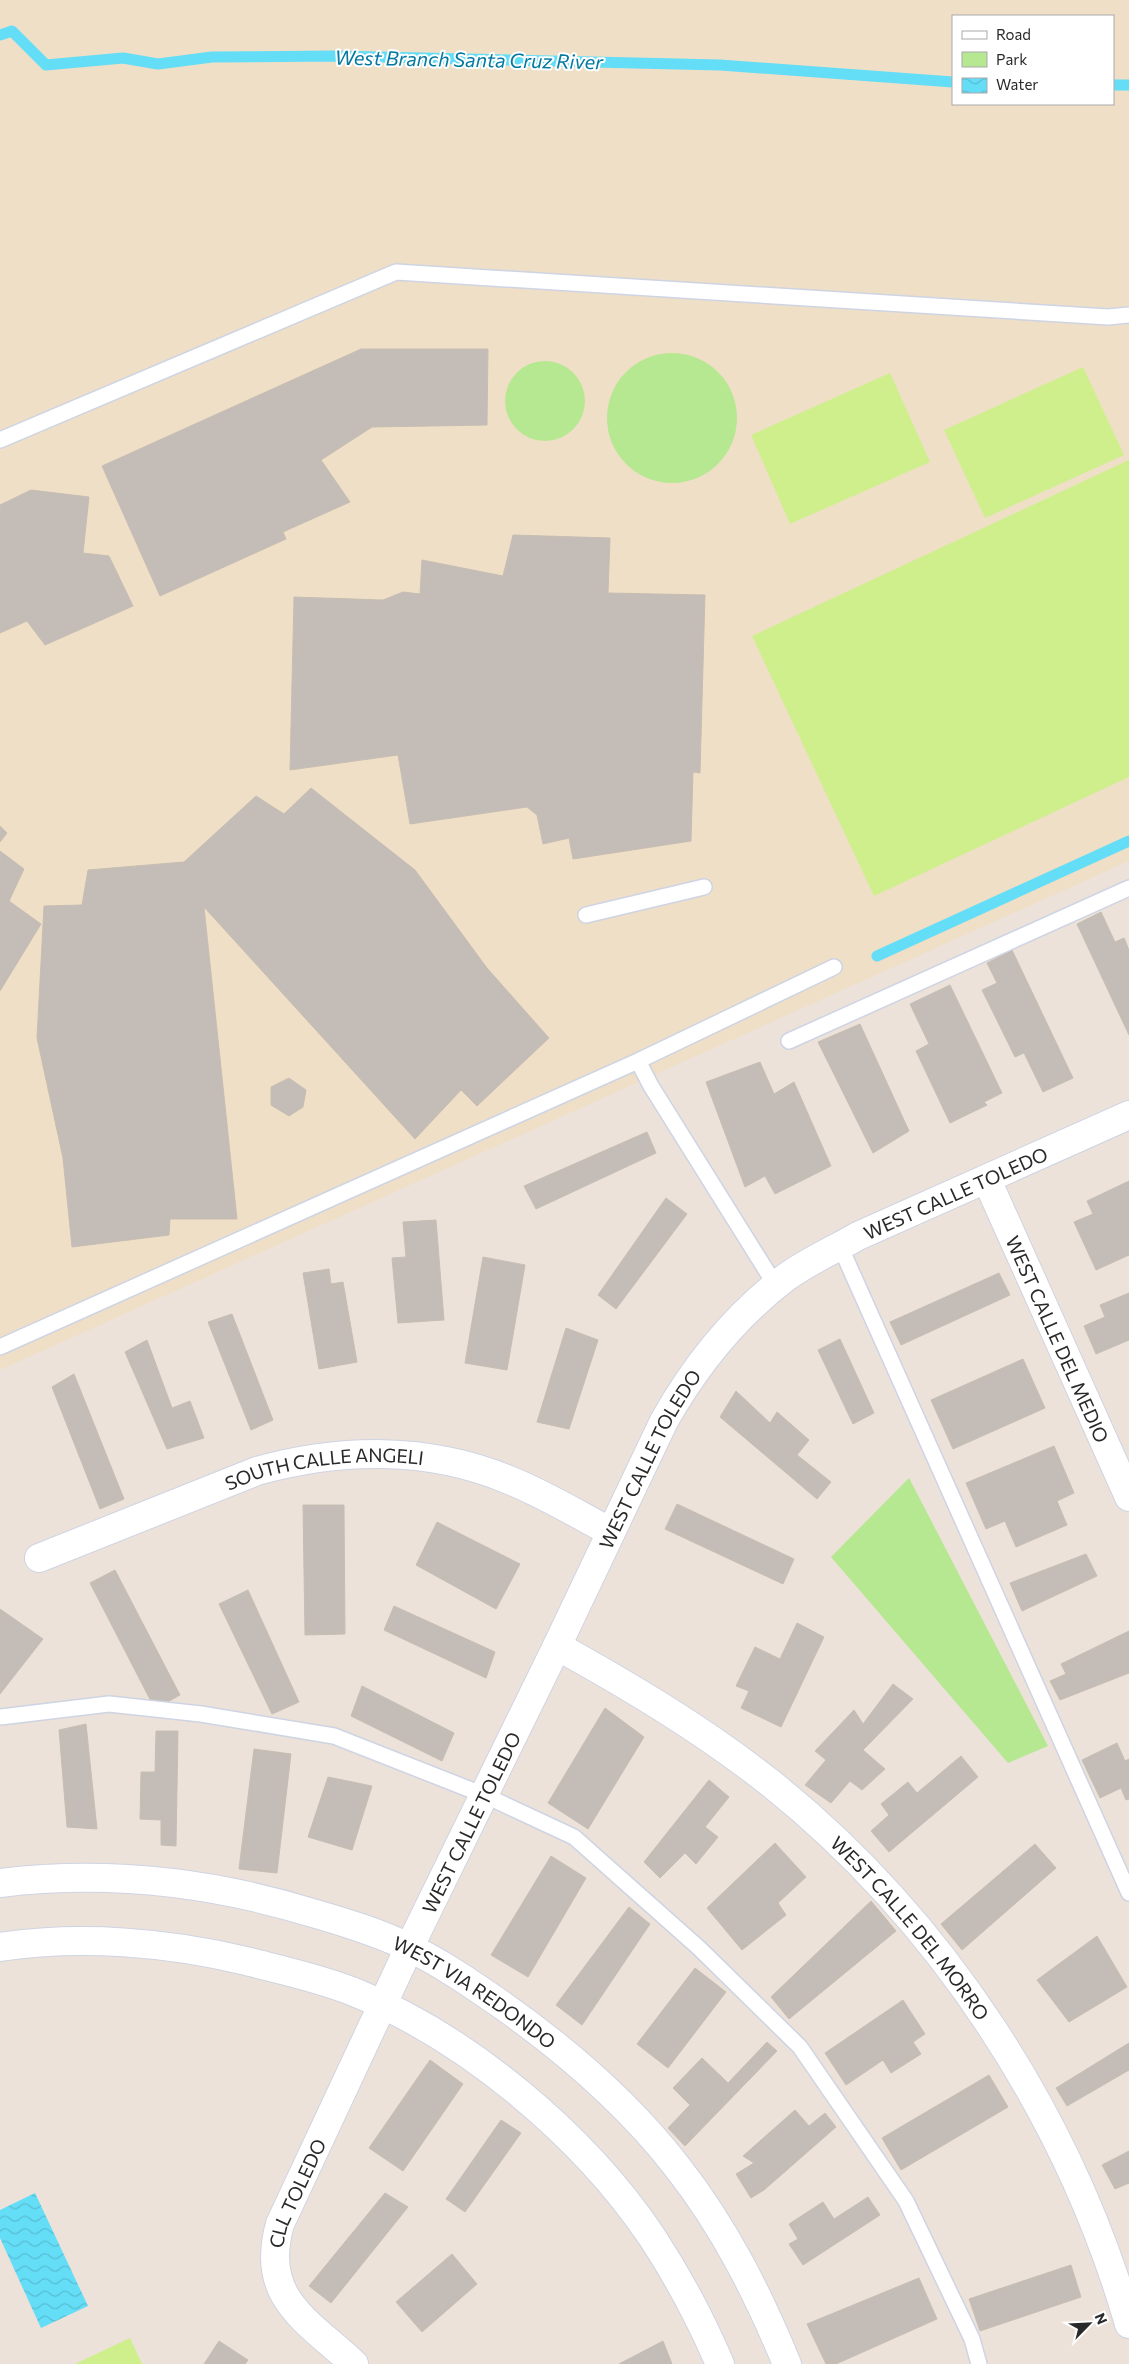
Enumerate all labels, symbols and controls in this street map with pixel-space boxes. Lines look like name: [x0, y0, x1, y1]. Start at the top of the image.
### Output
legend: [952, 15, 1114, 105]
text: Road: [996, 25, 1031, 43]
water label: West Branch Santa Cruz River: [335, 45, 604, 73]
text: Park: [996, 50, 1027, 68]
text: Water: [996, 75, 1038, 93]
street label: WEST CALLE TOLEDO: [860, 1141, 1051, 1244]
street label: WEST CALLE DEL MEDIO: [1002, 1232, 1114, 1446]
street label: WEST CALLE TOLEDO: [593, 1365, 705, 1552]
street label: SOUTH CALLE ANGELI: [221, 1443, 425, 1494]
street label: WEST CALLE TOLEDO: [416, 1728, 525, 1917]
street label: WEST CALLE DEL MORRO: [827, 1831, 995, 2024]
street label: WEST VIA REDONDO: [390, 1930, 561, 2053]
street label: CLL TOLEDO: [264, 2135, 330, 2249]
north arrow: [1064, 2299, 1114, 2349]
text: N: [1091, 2310, 1111, 2327]

